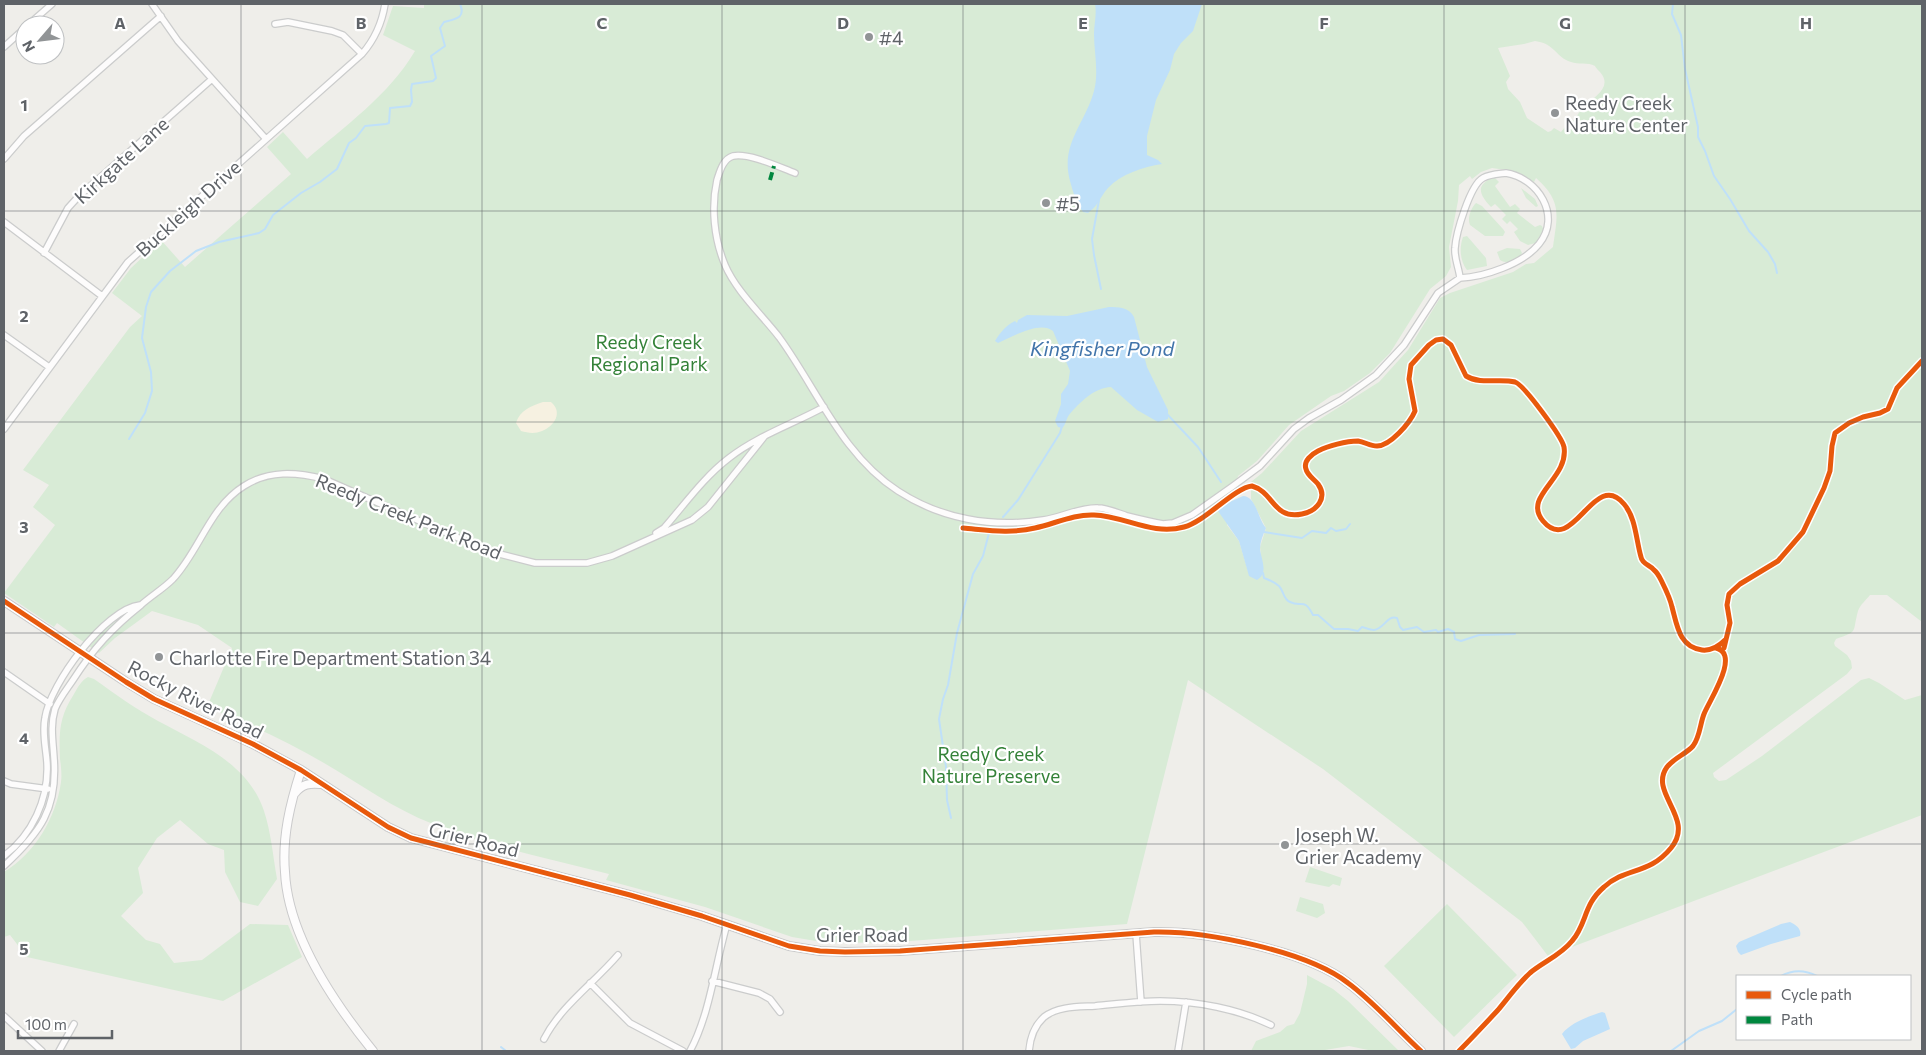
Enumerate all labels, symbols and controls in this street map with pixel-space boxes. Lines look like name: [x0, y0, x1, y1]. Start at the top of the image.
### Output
text: A: [114, 13, 126, 32]
text: B: [356, 13, 367, 32]
text: C: [597, 13, 608, 32]
text: D: [837, 13, 849, 32]
text: E: [1078, 13, 1088, 32]
text: F: [1319, 13, 1329, 32]
text: G: [1559, 13, 1571, 32]
text: H: [1800, 13, 1812, 32]
north arrow: [15, 15, 65, 65]
place label: #4: [879, 26, 903, 49]
marker: #4: [863, 31, 875, 43]
text: N: [18, 38, 38, 55]
place label: Reedy Creek Nature Center: [1565, 91, 1688, 136]
text: 1: [20, 95, 28, 114]
marker: Reedy Creek Nature Center: [1549, 107, 1561, 119]
street label: Kirkgate Lane: [69, 112, 173, 208]
street label: Buckleigh Drive: [131, 155, 245, 261]
place label: #5: [1056, 192, 1080, 215]
marker: #5: [1040, 197, 1052, 209]
text: 2: [19, 306, 29, 325]
park label: Reedy Creek Regional Park: [590, 330, 708, 375]
water label: Kingfisher Pond: [1030, 336, 1175, 360]
street label: Reedy Creek Park Road: [313, 468, 505, 564]
text: 3: [19, 517, 29, 536]
place label: Charlotte Fire Department Station 34: [169, 646, 491, 669]
marker: Charlotte Fire Department Station 34: [153, 651, 165, 663]
street label: Rocky River Road: [124, 655, 268, 743]
text: 4: [19, 728, 29, 747]
park label: Reedy Creek Nature Preserve: [922, 742, 1060, 787]
street label: Grier Road: [427, 817, 521, 861]
place label: Joseph W. Grier Academy: [1295, 823, 1422, 868]
marker: Joseph W. Grier Academy: [1279, 839, 1291, 851]
street label: Grier Road: [816, 923, 908, 946]
text: 5: [19, 939, 29, 958]
legend: [1736, 975, 1911, 1040]
text: Cycle path: [1781, 985, 1852, 1003]
scale bar: [18, 1008, 111, 1040]
text: Path: [1781, 1010, 1813, 1028]
text: 100 m: [25, 1015, 67, 1033]

